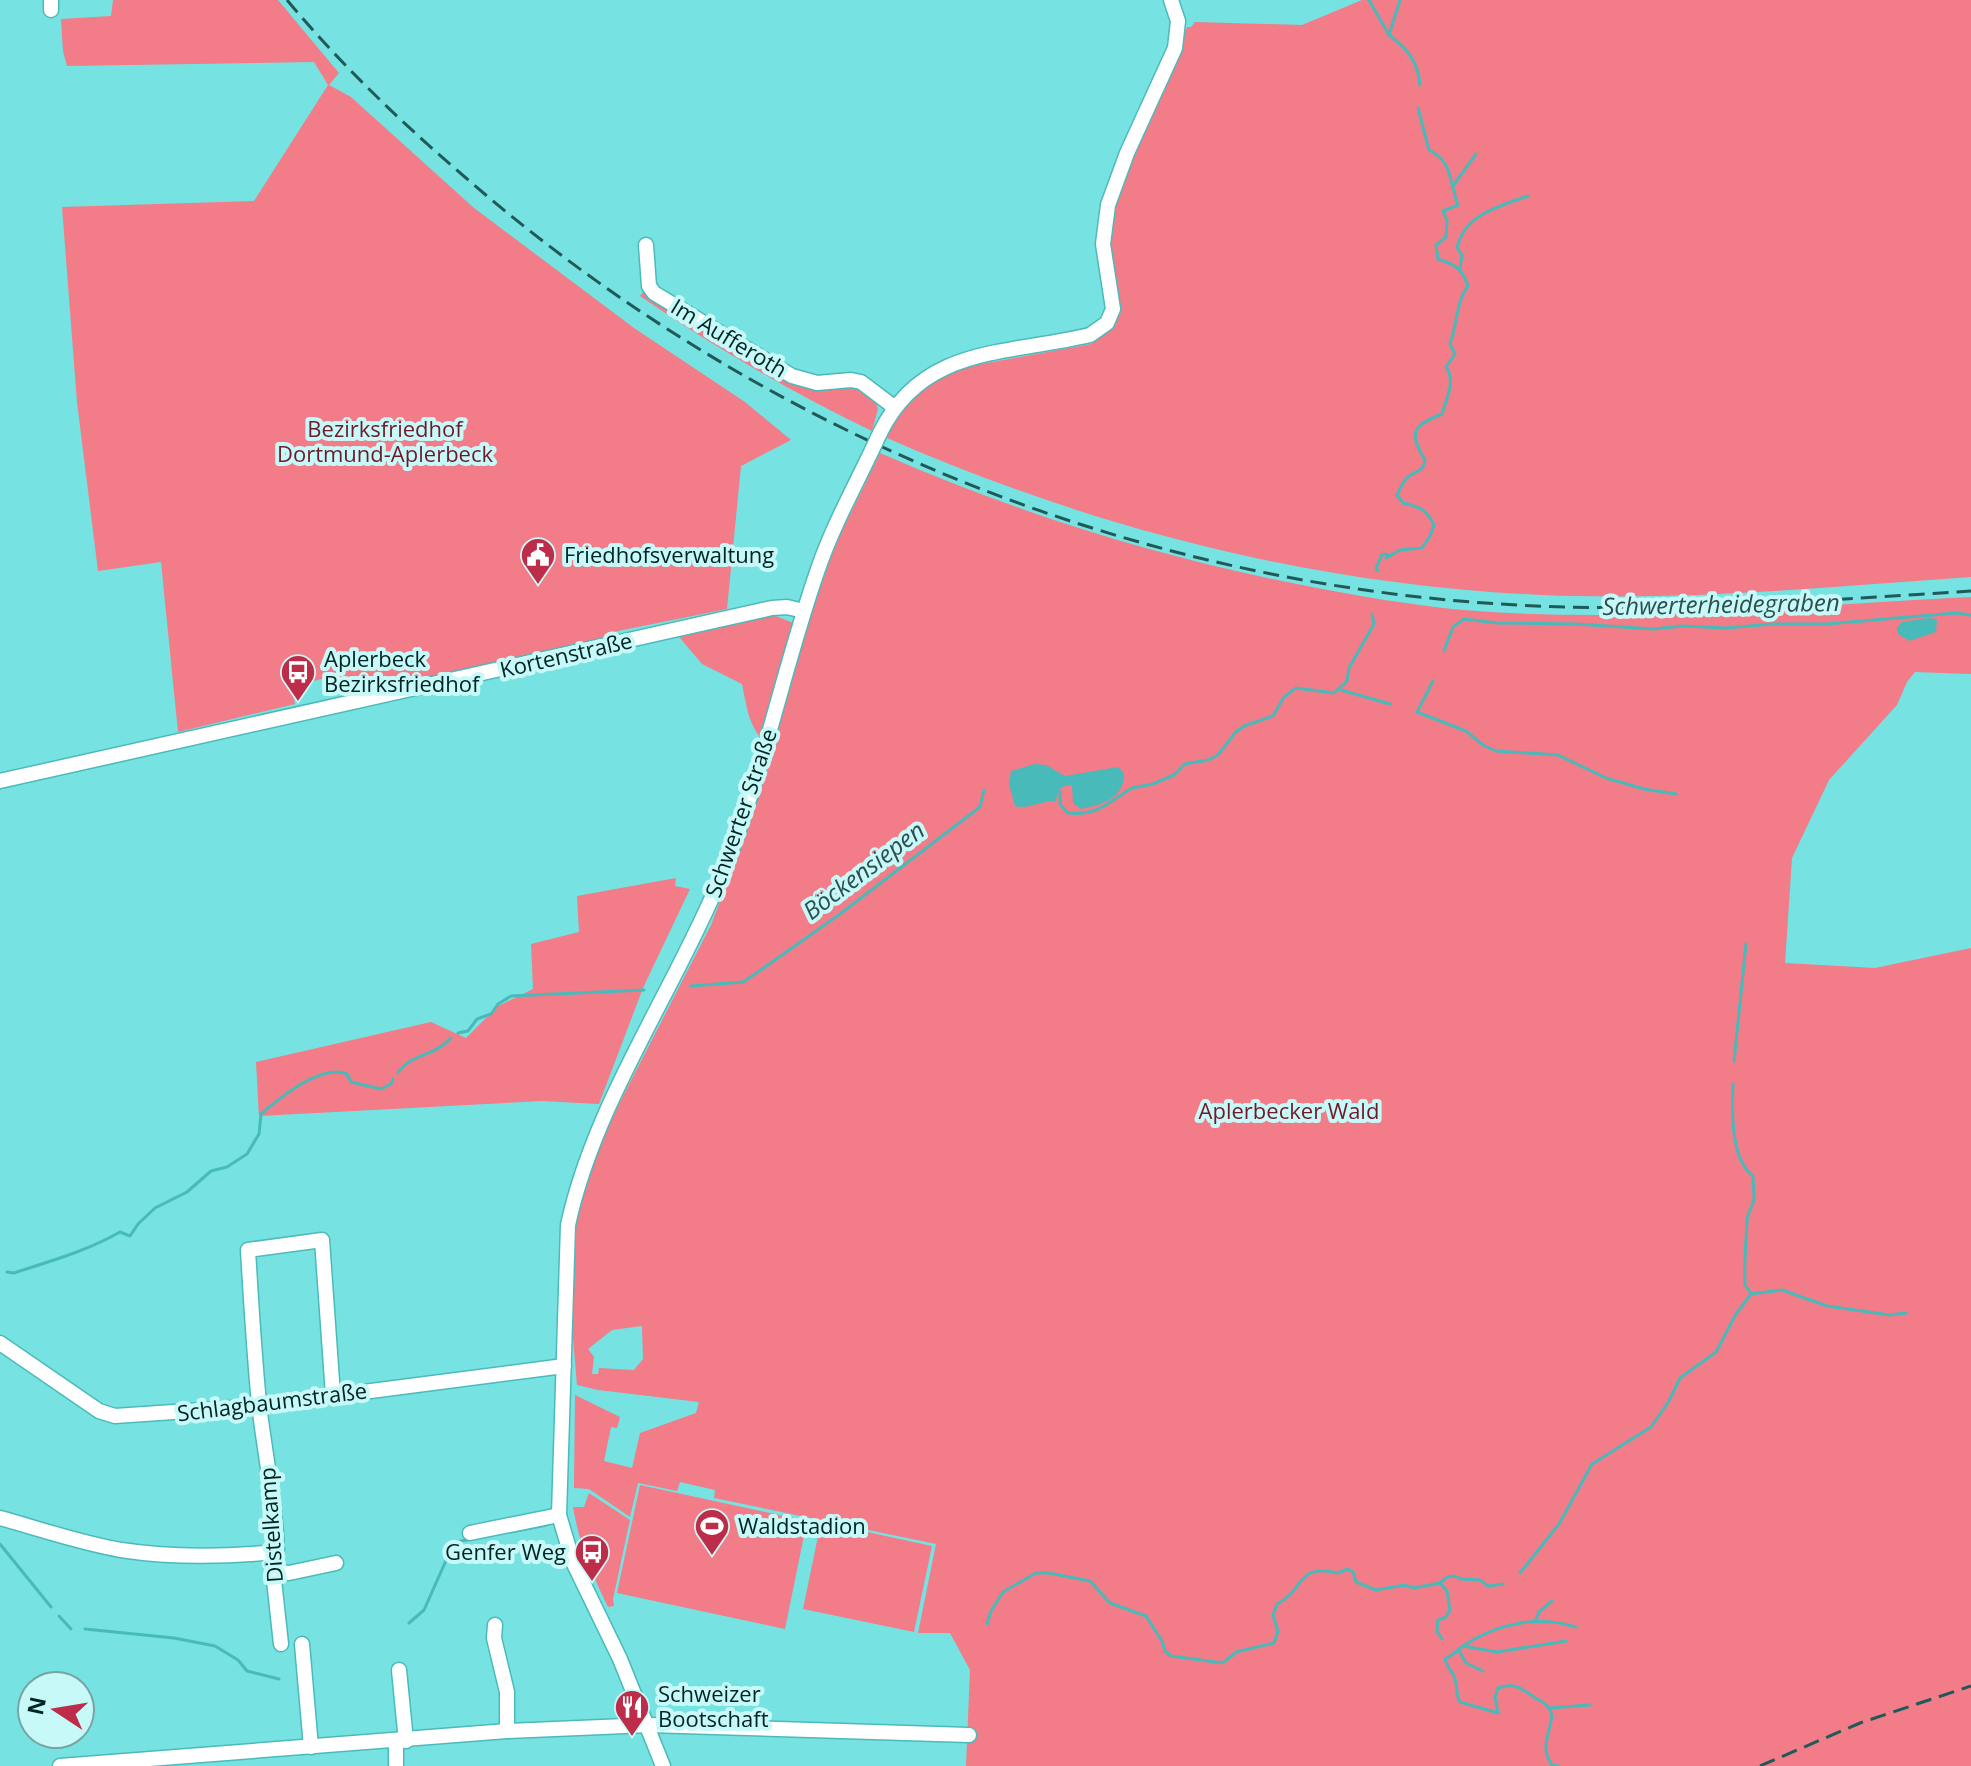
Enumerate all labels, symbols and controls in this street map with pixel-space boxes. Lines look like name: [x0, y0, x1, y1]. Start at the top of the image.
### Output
street label: Im Aufferoth: [666, 291, 793, 384]
park label: Bezirksfriedhof Dortmund-Aplerbeck: [277, 413, 493, 468]
public building icon: Friedhofsverwaltung: [519, 536, 557, 586]
place label: Friedhofsverwaltung: [564, 539, 774, 569]
water label: Schwerterheidegraben: [1602, 585, 1840, 622]
street label: Kortenstraße: [497, 624, 635, 684]
place label: Aplerbeck Bezirksfriedhof: [324, 643, 481, 698]
bus stop icon: Aplerbeck Bezirksfriedhof: [279, 653, 317, 703]
street label: Schwerter Straße: [697, 724, 783, 901]
water label: Böckensiepen: [796, 813, 931, 926]
park label: Aplerbecker Wald: [1199, 1095, 1379, 1125]
street label: Schlagbaumstraße: [175, 1374, 368, 1428]
street label: Distelkamp: [251, 1466, 289, 1584]
sports icon: Waldstadion: [693, 1507, 731, 1557]
place label: Waldstadion: [738, 1510, 866, 1540]
bus stop icon: Genfer Weg: [573, 1533, 611, 1583]
place label: Genfer Weg: [445, 1536, 566, 1566]
north arrow: [16, 1670, 96, 1750]
place label: Schweizer Bootschaft: [658, 1678, 769, 1733]
restaurant icon: Schweizer Bootschaft: [613, 1688, 651, 1738]
text: N: [19, 1694, 52, 1718]

